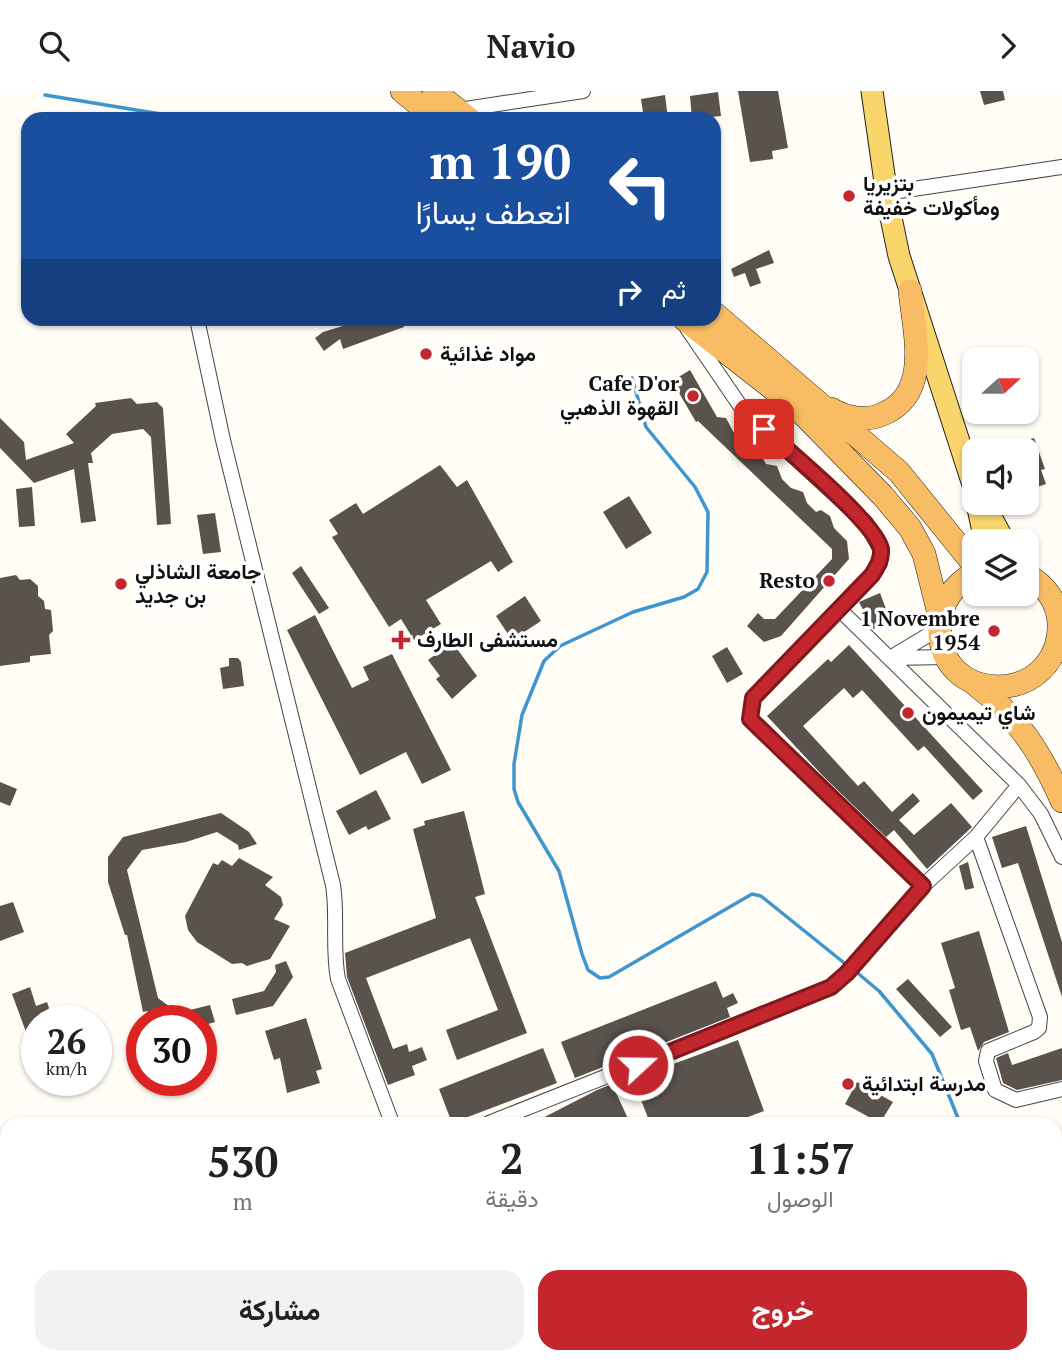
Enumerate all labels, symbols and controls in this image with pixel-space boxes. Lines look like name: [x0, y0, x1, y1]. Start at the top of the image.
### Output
text: Navio: [487, 25, 575, 67]
icon: search: [35, 27, 73, 65]
icon: forward: [989, 27, 1027, 65]
text: 190 m: [429, 128, 571, 193]
icon: left: [595, 140, 686, 231]
place label: بتزيريا ومأكولات خفيفة: [863, 169, 1000, 221]
marker: بتزيريا ومأكولات خفيفة: [841, 188, 857, 204]
text: انعطف يسارًا: [415, 191, 571, 233]
text: ثم: [662, 272, 686, 306]
icon: right: [610, 273, 648, 311]
place label: مواد غذائية: [440, 339, 536, 367]
marker: مواد غذائية: [418, 346, 434, 362]
north arrow: [962, 347, 1040, 423]
map controls: [962, 347, 1039, 606]
place label: Cafe D'or القهوة الذهبي: [560, 369, 679, 425]
marker: Cafe D'or القهوة الذهبي: [685, 388, 701, 404]
pin: [734, 399, 794, 459]
icon: arrive: [745, 410, 783, 448]
button: sound: [962, 438, 1039, 515]
button: layers: [962, 529, 1039, 606]
place label: جامعة الشاذلي بن جديد: [135, 557, 261, 609]
place label: Resto: [759, 566, 815, 594]
marker: Resto: [821, 573, 837, 589]
marker: جامعة الشاذلي بن جديد: [113, 576, 129, 592]
place label: 1 Novembre 1954: [860, 604, 980, 656]
marker: 1 Novembre 1954: [986, 623, 1002, 639]
place label: مستشفى الطارف: [417, 625, 558, 653]
marker: مستشفى الطارف: [391, 630, 411, 650]
place label: شاي تيميمون: [922, 698, 1035, 730]
marker: شاي تيميمون: [900, 705, 916, 721]
speed limit sign: 30: [126, 1005, 217, 1096]
text: 26: [47, 1018, 86, 1064]
position arrow: [601, 1028, 675, 1102]
text: km/h: [46, 1056, 87, 1080]
place label: مدرسة ابتدائية: [862, 1069, 986, 1097]
marker: مدرسة ابتدائية: [840, 1076, 856, 1092]
text: 2: [500, 1130, 524, 1186]
text: 11:57: [746, 1130, 855, 1186]
text: 530: [207, 1133, 278, 1189]
text: دقيقة: [485, 1183, 539, 1214]
text: الوصول: [767, 1183, 833, 1214]
text: m: [233, 1186, 253, 1217]
button: مشاركة: [35, 1270, 524, 1350]
button: خروج: [538, 1270, 1027, 1350]

